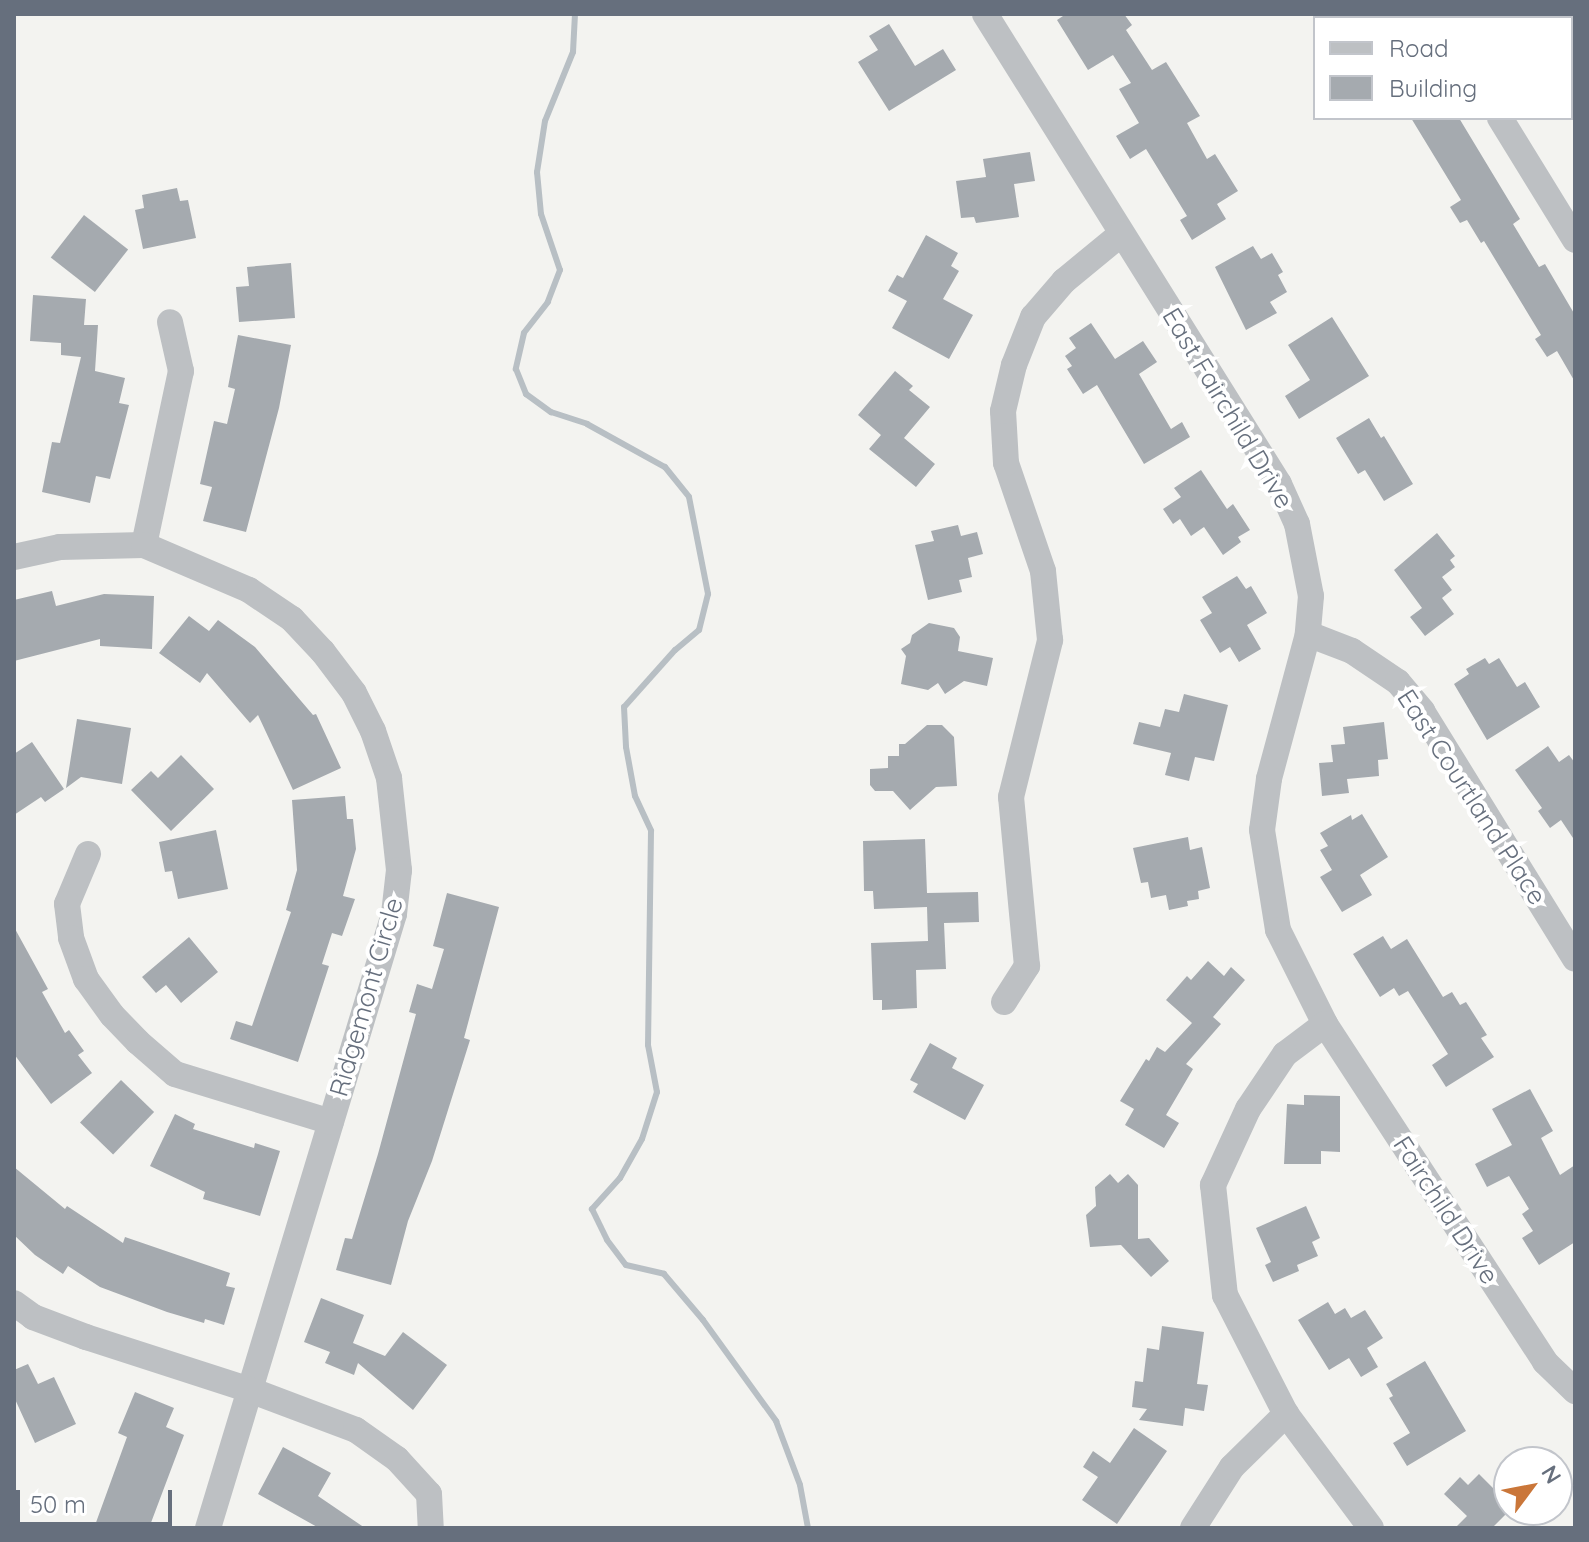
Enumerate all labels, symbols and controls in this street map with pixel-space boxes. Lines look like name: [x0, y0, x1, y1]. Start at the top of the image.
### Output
legend: [1313, 16, 1573, 120]
text: Road: [1389, 33, 1449, 63]
text: Building: [1389, 73, 1477, 103]
street label: East Fairchild Drive: [1156, 302, 1300, 514]
street label: East Courtland Place: [1391, 684, 1553, 910]
street label: Ridgemont Circle: [323, 894, 409, 1100]
street label: Fairchild Drive: [1387, 1130, 1505, 1290]
north arrow: [1493, 1446, 1573, 1526]
text: N: [1535, 1460, 1568, 1489]
scale bar: [20, 1474, 176, 1524]
text: 50 m: [30, 1489, 86, 1519]

